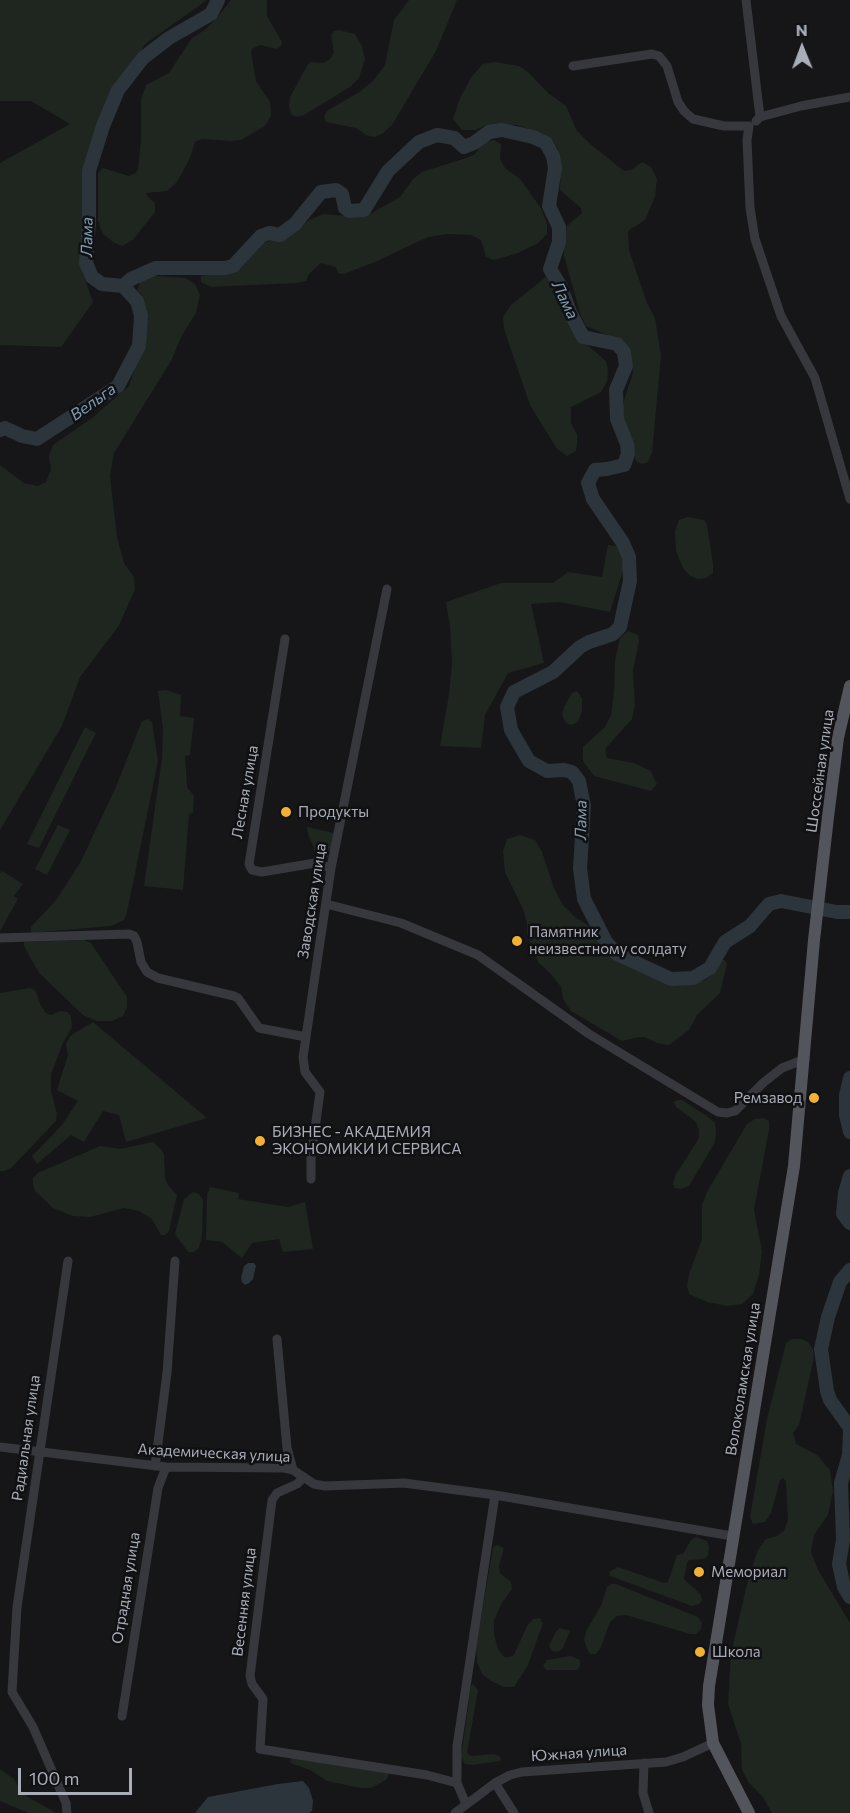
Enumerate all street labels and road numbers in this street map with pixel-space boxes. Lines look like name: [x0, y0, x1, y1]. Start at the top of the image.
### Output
street label: Шоссейная улица: [802, 708, 838, 834]
street label: Лесная улица: [228, 744, 262, 840]
street label: Заводская улица: [294, 842, 330, 960]
street label: Волоколамская улица: [722, 1301, 764, 1457]
street label: Радиальная улица: [8, 1374, 44, 1502]
street label: Академическая улица: [137, 1440, 291, 1466]
street label: Отрадная улица: [108, 1531, 144, 1645]
street label: Весенняя улица: [228, 1546, 260, 1658]
street label: Южная улица: [530, 1741, 628, 1765]

